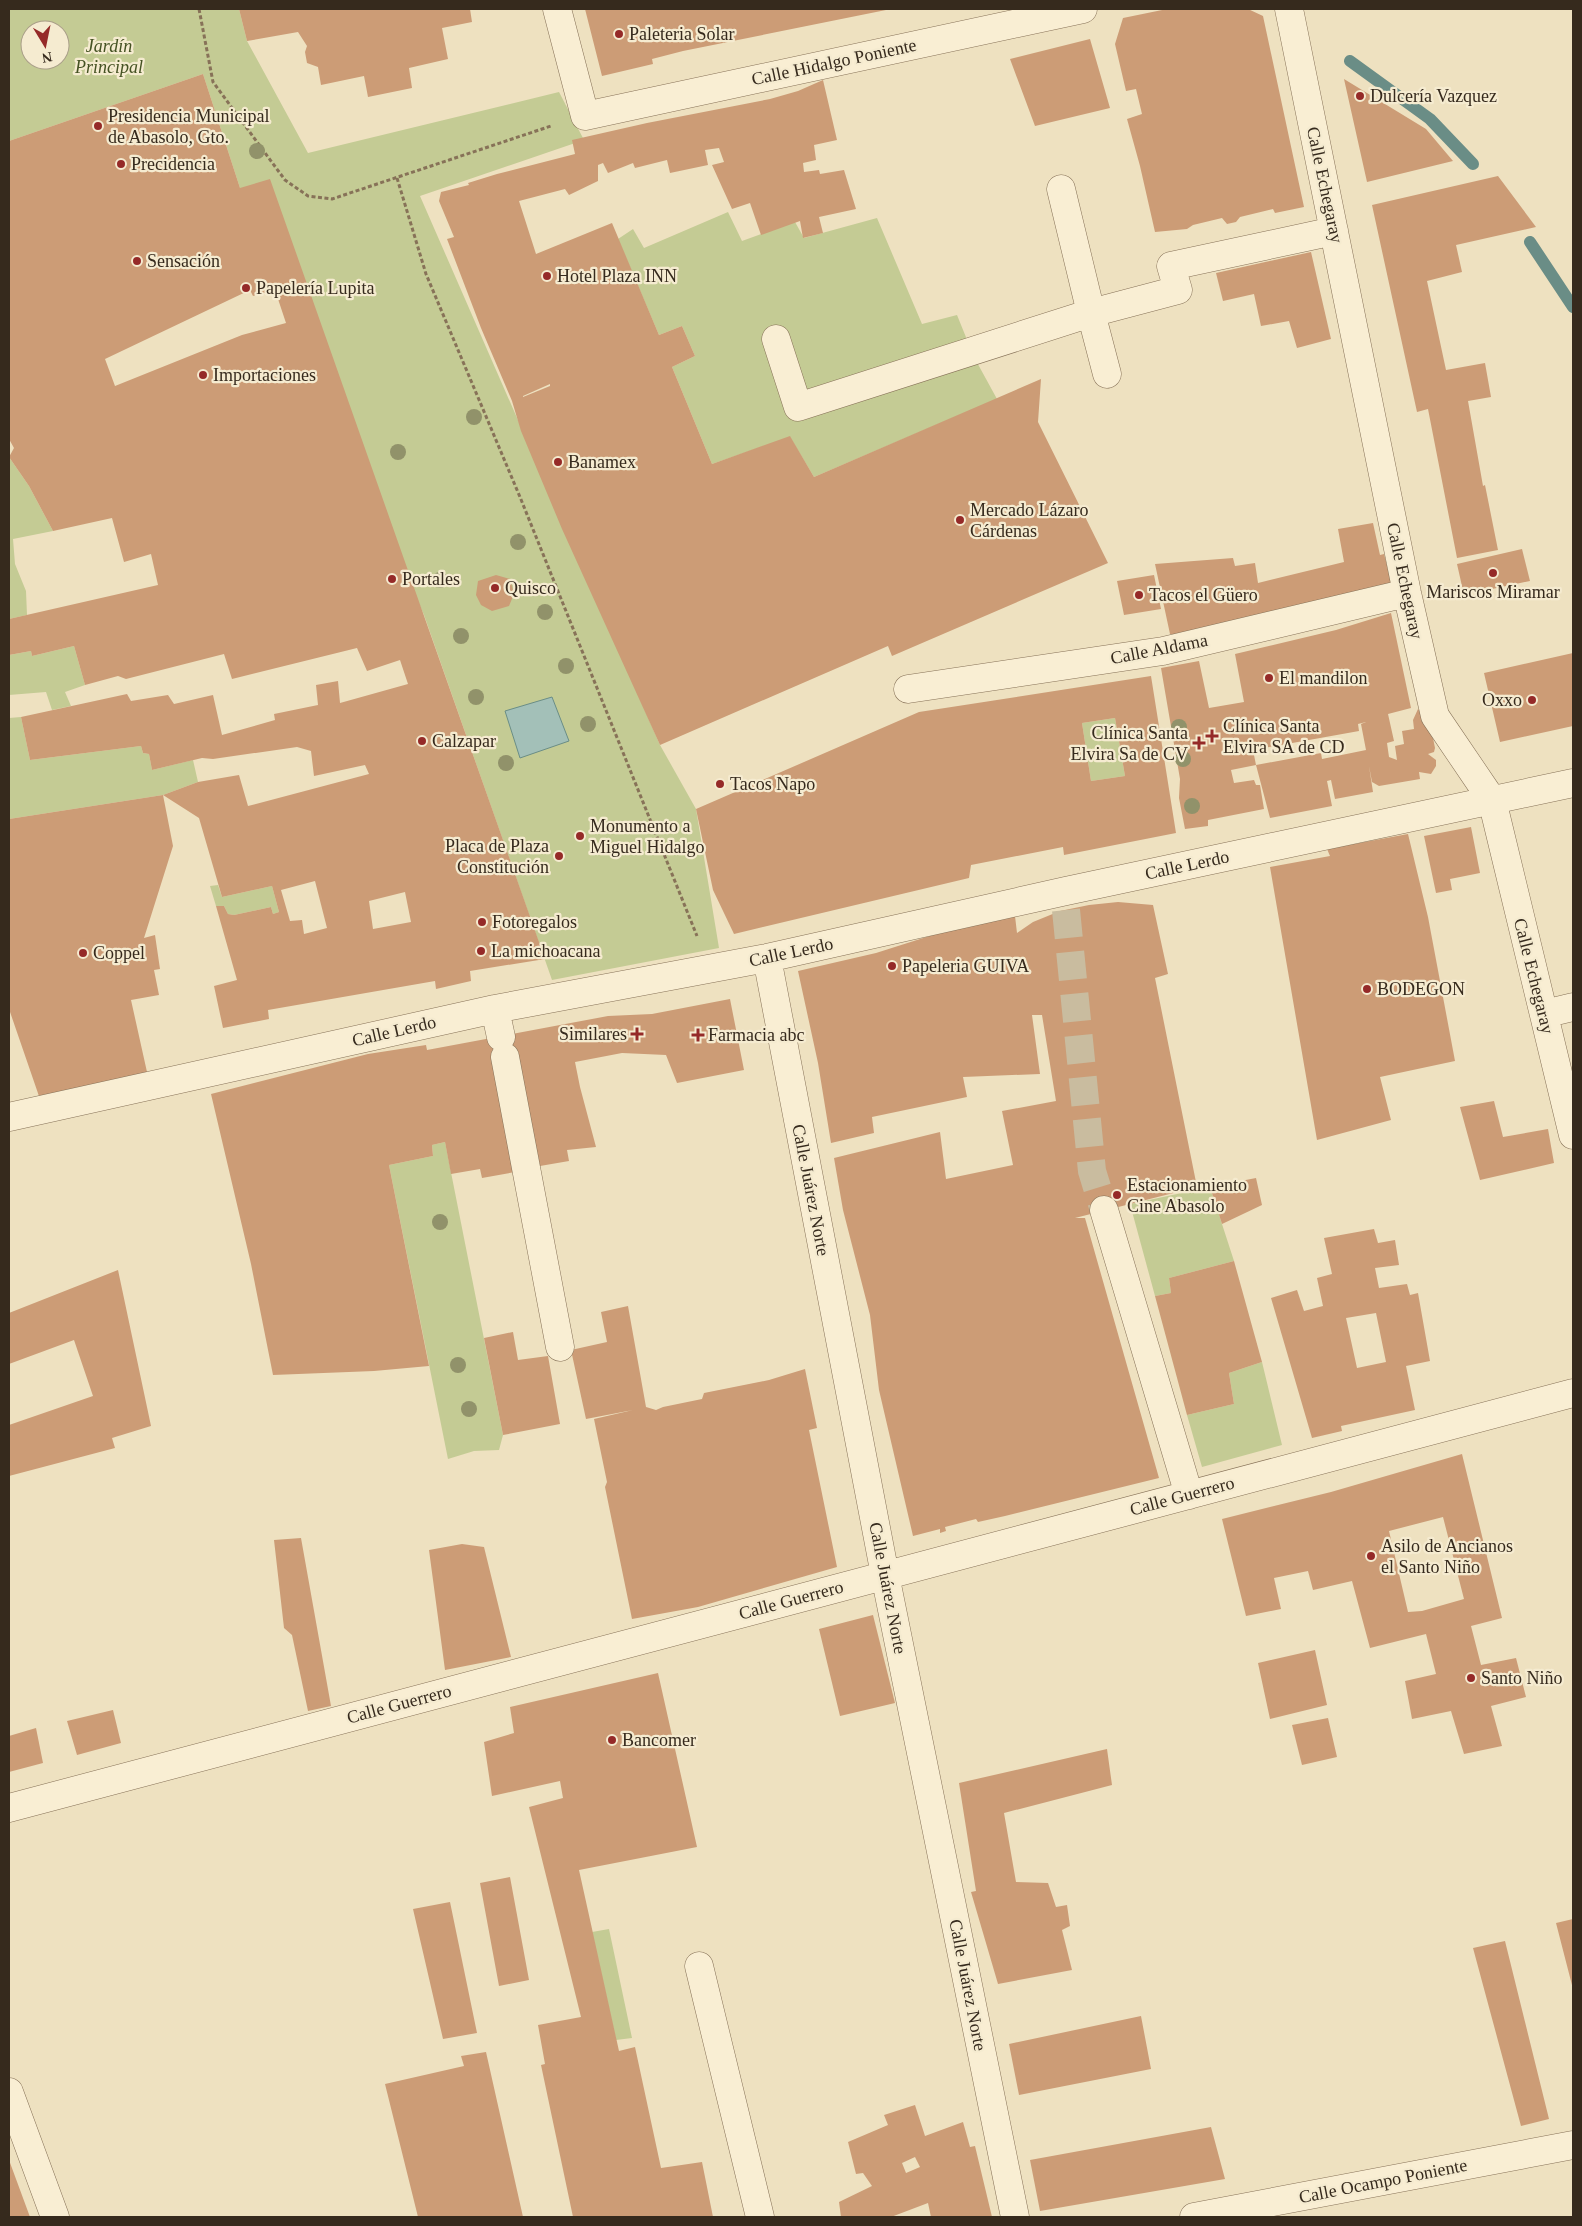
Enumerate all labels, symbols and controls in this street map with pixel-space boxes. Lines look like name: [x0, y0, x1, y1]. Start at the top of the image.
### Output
north arrow: [20, 20, 70, 70]
place label: Paleteria Solar: [629, 24, 734, 44]
marker: Paleteria Solar: [613, 28, 625, 40]
street label: Calle Hidalgo Poniente: [750, 35, 918, 89]
park label: Jardín Principal: [74, 36, 143, 77]
text: N: [41, 49, 53, 66]
place label: Dulcería Vazquez: [1370, 86, 1497, 106]
marker: Dulcería Vazquez: [1354, 90, 1366, 102]
place label: Presidencia Municipal de Abasolo, Gto.: [108, 106, 269, 147]
marker: Presidencia Municipal de Abasolo, Gto.: [92, 120, 104, 132]
street label: Calle Echegaray: [1303, 125, 1347, 245]
place label: Precidencia: [131, 154, 215, 174]
marker: Precidencia: [115, 158, 127, 170]
place label: Sensación: [147, 251, 220, 271]
marker: Sensación: [131, 255, 143, 267]
place label: Hotel Plaza INN: [557, 266, 677, 286]
marker: Hotel Plaza INN: [541, 270, 553, 282]
place label: Papelería Lupita: [256, 278, 374, 298]
marker: Papelería Lupita: [240, 282, 252, 294]
place label: Importaciones: [213, 365, 316, 385]
marker: Importaciones: [197, 369, 209, 381]
place label: Banamex: [568, 452, 636, 472]
marker: Banamex: [552, 456, 564, 468]
place label: Mercado Lázaro Cárdenas: [970, 500, 1088, 541]
marker: Mercado Lázaro Cárdenas: [954, 514, 966, 526]
street label: Calle Echegaray: [1383, 521, 1427, 641]
marker: Mariscos Miramar: [1487, 567, 1499, 579]
place label: Portales: [402, 569, 460, 589]
marker: Portales: [386, 573, 398, 585]
place label: Quisco: [505, 578, 556, 598]
marker: Quisco: [489, 582, 501, 594]
place label: Mariscos Miramar: [1426, 582, 1560, 602]
place label: Tacos el Güero: [1149, 585, 1258, 605]
marker: Tacos el Güero: [1133, 589, 1145, 601]
street label: Calle Aldama: [1109, 630, 1209, 668]
place label: El mandilon: [1279, 668, 1368, 688]
marker: El mandilon: [1263, 672, 1275, 684]
place label: Oxxo: [1482, 690, 1522, 710]
marker: Oxxo: [1526, 694, 1538, 706]
place label: Clínica Santa Elvira SA de CD: [1223, 716, 1345, 757]
place label: Clínica Santa Elvira Sa de CV: [1071, 723, 1188, 764]
marker: Clínica Santa Elvira SA de CD: [1205, 729, 1219, 743]
place label: Calzapar: [432, 731, 496, 751]
marker: Calzapar: [416, 735, 428, 747]
marker: Clínica Santa Elvira Sa de CV: [1192, 736, 1206, 750]
place label: Tacos Napo: [730, 774, 815, 794]
marker: Tacos Napo: [714, 778, 726, 790]
place label: Monumento a Miguel Hidalgo: [590, 816, 705, 857]
marker: Monumento a Miguel Hidalgo: [574, 830, 586, 842]
place label: Placa de Plaza Constitución: [445, 836, 549, 877]
street label: Calle Lerdo: [1143, 846, 1231, 884]
marker: Placa de Plaza Constitución: [553, 850, 565, 862]
place label: Fotoregalos: [492, 912, 577, 932]
marker: Fotoregalos: [476, 916, 488, 928]
street label: Calle Echegaray: [1510, 916, 1558, 1036]
street label: Calle Lerdo: [747, 933, 835, 971]
place label: La michoacana: [491, 941, 600, 961]
place label: Coppel: [93, 943, 145, 963]
marker: La michoacana: [475, 945, 487, 957]
marker: Coppel: [77, 947, 89, 959]
place label: Papeleria GUIVA: [902, 956, 1029, 976]
marker: Papeleria GUIVA: [886, 960, 898, 972]
place label: BODEGON: [1377, 979, 1465, 999]
marker: BODEGON: [1361, 983, 1373, 995]
street label: Calle Lerdo: [350, 1012, 438, 1050]
place label: Similares: [559, 1024, 627, 1044]
place label: Farmacia abc: [708, 1025, 804, 1045]
marker: Similares: [631, 1028, 643, 1040]
marker: Farmacia abc: [692, 1029, 704, 1041]
street label: Calle Juárez Norte: [788, 1122, 834, 1258]
place label: Estacionamiento Cine Abasolo: [1127, 1175, 1247, 1216]
marker: Estacionamiento Cine Abasolo: [1111, 1189, 1123, 1201]
street label: Calle Guerrero: [1128, 1472, 1236, 1520]
street label: Calle Juárez Norte: [865, 1520, 911, 1656]
place label: Asilo de Ancianos el Santo Niño: [1381, 1536, 1513, 1577]
marker: Asilo de Ancianos el Santo Niño: [1365, 1550, 1377, 1562]
street label: Calle Guerrero: [737, 1576, 845, 1624]
place label: Santo Niño: [1481, 1668, 1563, 1688]
marker: Santo Niño: [1465, 1672, 1477, 1684]
street label: Calle Guerrero: [345, 1680, 453, 1728]
place label: Bancomer: [622, 1730, 696, 1750]
marker: Bancomer: [606, 1734, 618, 1746]
street label: Calle Juárez Norte: [945, 1917, 991, 2053]
street label: Calle Ocampo Poniente: [1297, 2155, 1469, 2207]

